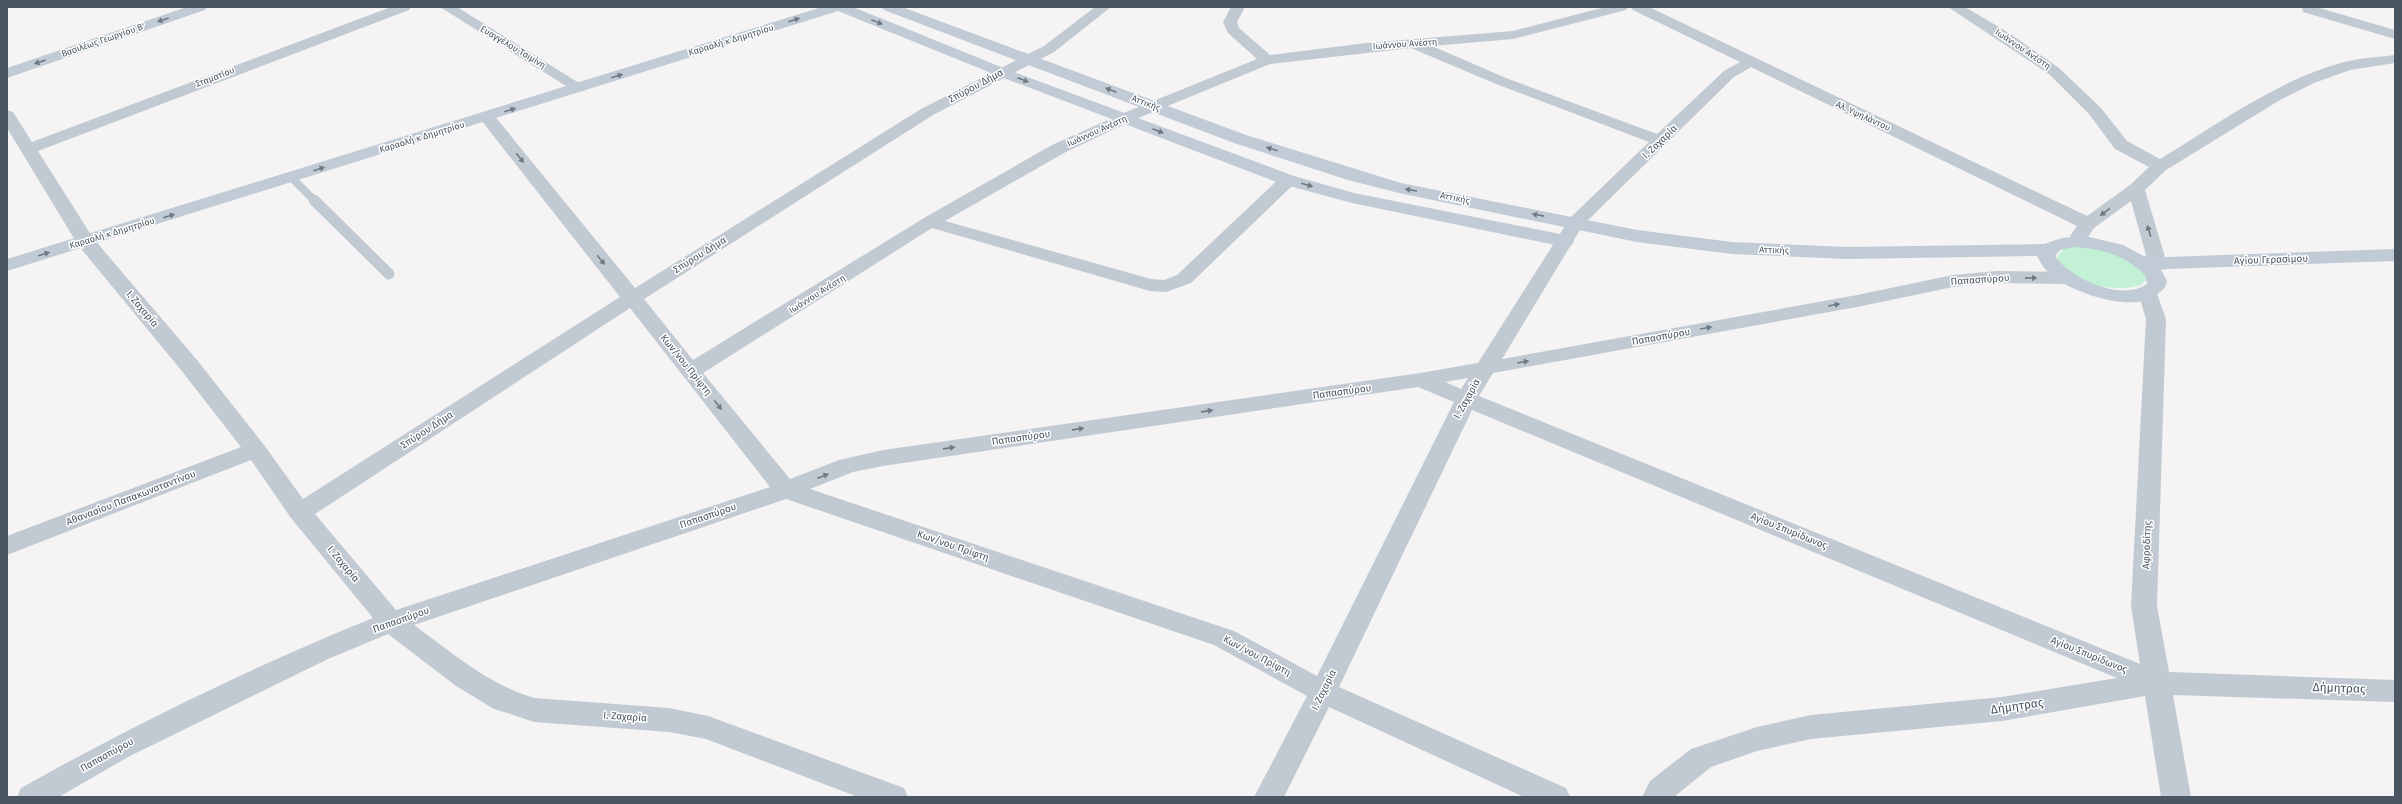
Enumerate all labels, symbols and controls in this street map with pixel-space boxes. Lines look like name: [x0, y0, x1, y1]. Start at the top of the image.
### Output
one-way arrow: [156, 17, 168, 23]
one-way arrow: [788, 17, 800, 23]
one-way arrow: [871, 19, 883, 25]
street label: Βασιλέως Γεωργίου Β': [60, 21, 146, 59]
street label: Καραολή κ Δημητρίου: [687, 22, 775, 58]
street label: Ευαγγέλου Τσιμίνη: [478, 24, 548, 70]
street label: Ιωάννου Ανέστη: [1993, 27, 2053, 71]
street label: Ιωάννου Ανέστη: [1372, 37, 1438, 51]
one-way arrow: [33, 59, 45, 65]
street label: Σταματίου: [194, 65, 236, 89]
street label: Σπύρου Δήμα: [946, 66, 1005, 105]
one-way arrow: [611, 73, 623, 79]
one-way arrow: [1018, 78, 1030, 84]
one-way arrow: [1105, 87, 1117, 93]
street label: Αττικής: [1130, 93, 1163, 113]
street label: Αλ. Υψηλάντου: [1834, 99, 1892, 133]
one-way arrow: [505, 106, 517, 112]
street label: Ιωάννου Ανέστη: [1065, 113, 1129, 149]
street label: Καραολή κ Δημητρίου: [378, 119, 466, 155]
street label: Ι. Ζαχαρία: [1639, 122, 1680, 162]
one-way arrow: [1153, 128, 1165, 134]
one-way arrow: [1266, 146, 1278, 152]
one-way arrow: [515, 153, 524, 164]
one-way arrow: [314, 166, 326, 172]
one-way arrow: [1301, 182, 1313, 188]
one-way arrow: [1404, 187, 1417, 193]
street label: Αττικής: [1439, 190, 1471, 206]
one-way arrow: [2099, 208, 2110, 216]
one-way arrow: [1532, 211, 1544, 217]
one-way arrow: [163, 213, 175, 219]
street label: Καραολή κ Δημητρίου: [68, 215, 156, 251]
one-way arrow: [2146, 225, 2152, 237]
street label: Σπύρου Δήμα: [671, 233, 729, 276]
street label: Αττικής: [1759, 244, 1790, 256]
one-way arrow: [39, 251, 51, 257]
street label: Αγίου Γερασίμου: [2234, 252, 2308, 267]
one-way arrow: [597, 254, 606, 265]
street label: Παπασπύρου: [1950, 271, 2010, 288]
street label: Ιωάννου Ανέστη: [787, 273, 847, 315]
one-way arrow: [2025, 275, 2038, 281]
street label: Ι. Ζαχαρία: [123, 288, 161, 330]
one-way arrow: [1828, 302, 1840, 308]
street label: Παπασπύρου: [1631, 325, 1691, 348]
one-way arrow: [1700, 325, 1712, 331]
street label: Κων/νου Πρίφτη: [658, 331, 715, 398]
one-way arrow: [1517, 359, 1529, 365]
street label: Ι. Ζαχαρία: [1450, 376, 1483, 421]
street label: Παπασπύρου: [1312, 381, 1372, 402]
one-way arrow: [714, 399, 722, 410]
street label: Σπύρου Δήμα: [398, 408, 456, 451]
one-way arrow: [1201, 408, 1213, 414]
one-way arrow: [1072, 426, 1084, 432]
street label: Παπασπύρου: [991, 427, 1051, 448]
one-way arrow: [943, 445, 955, 451]
street label: Αθανασίου Παπακωνσταντίνου: [64, 467, 198, 528]
one-way arrow: [817, 472, 829, 478]
street label: Παπασπύρου: [678, 500, 738, 531]
street label: Αγίου Σπυρίδωνος: [1749, 509, 1830, 552]
street label: Αφροδίτης: [2139, 520, 2154, 569]
street label: Κων/νου Πρίφτη: [915, 527, 991, 564]
street label: Ι. Ζαχαρία: [324, 543, 362, 585]
street label: Παπασπύρου: [371, 603, 431, 636]
street label: Κων/νου Πρίφτη: [1221, 632, 1294, 679]
street label: Αγίου Σπυρίδωνος: [2049, 633, 2130, 676]
street label: Ι. Ζαχαρία: [1308, 667, 1339, 712]
street label: Δήμητρας: [2312, 680, 2366, 696]
street label: Δήμητρας: [1990, 695, 2045, 717]
street label: Ι. Ζαχαρία: [603, 708, 647, 725]
street label: Παπασπύρου: [78, 734, 136, 775]

